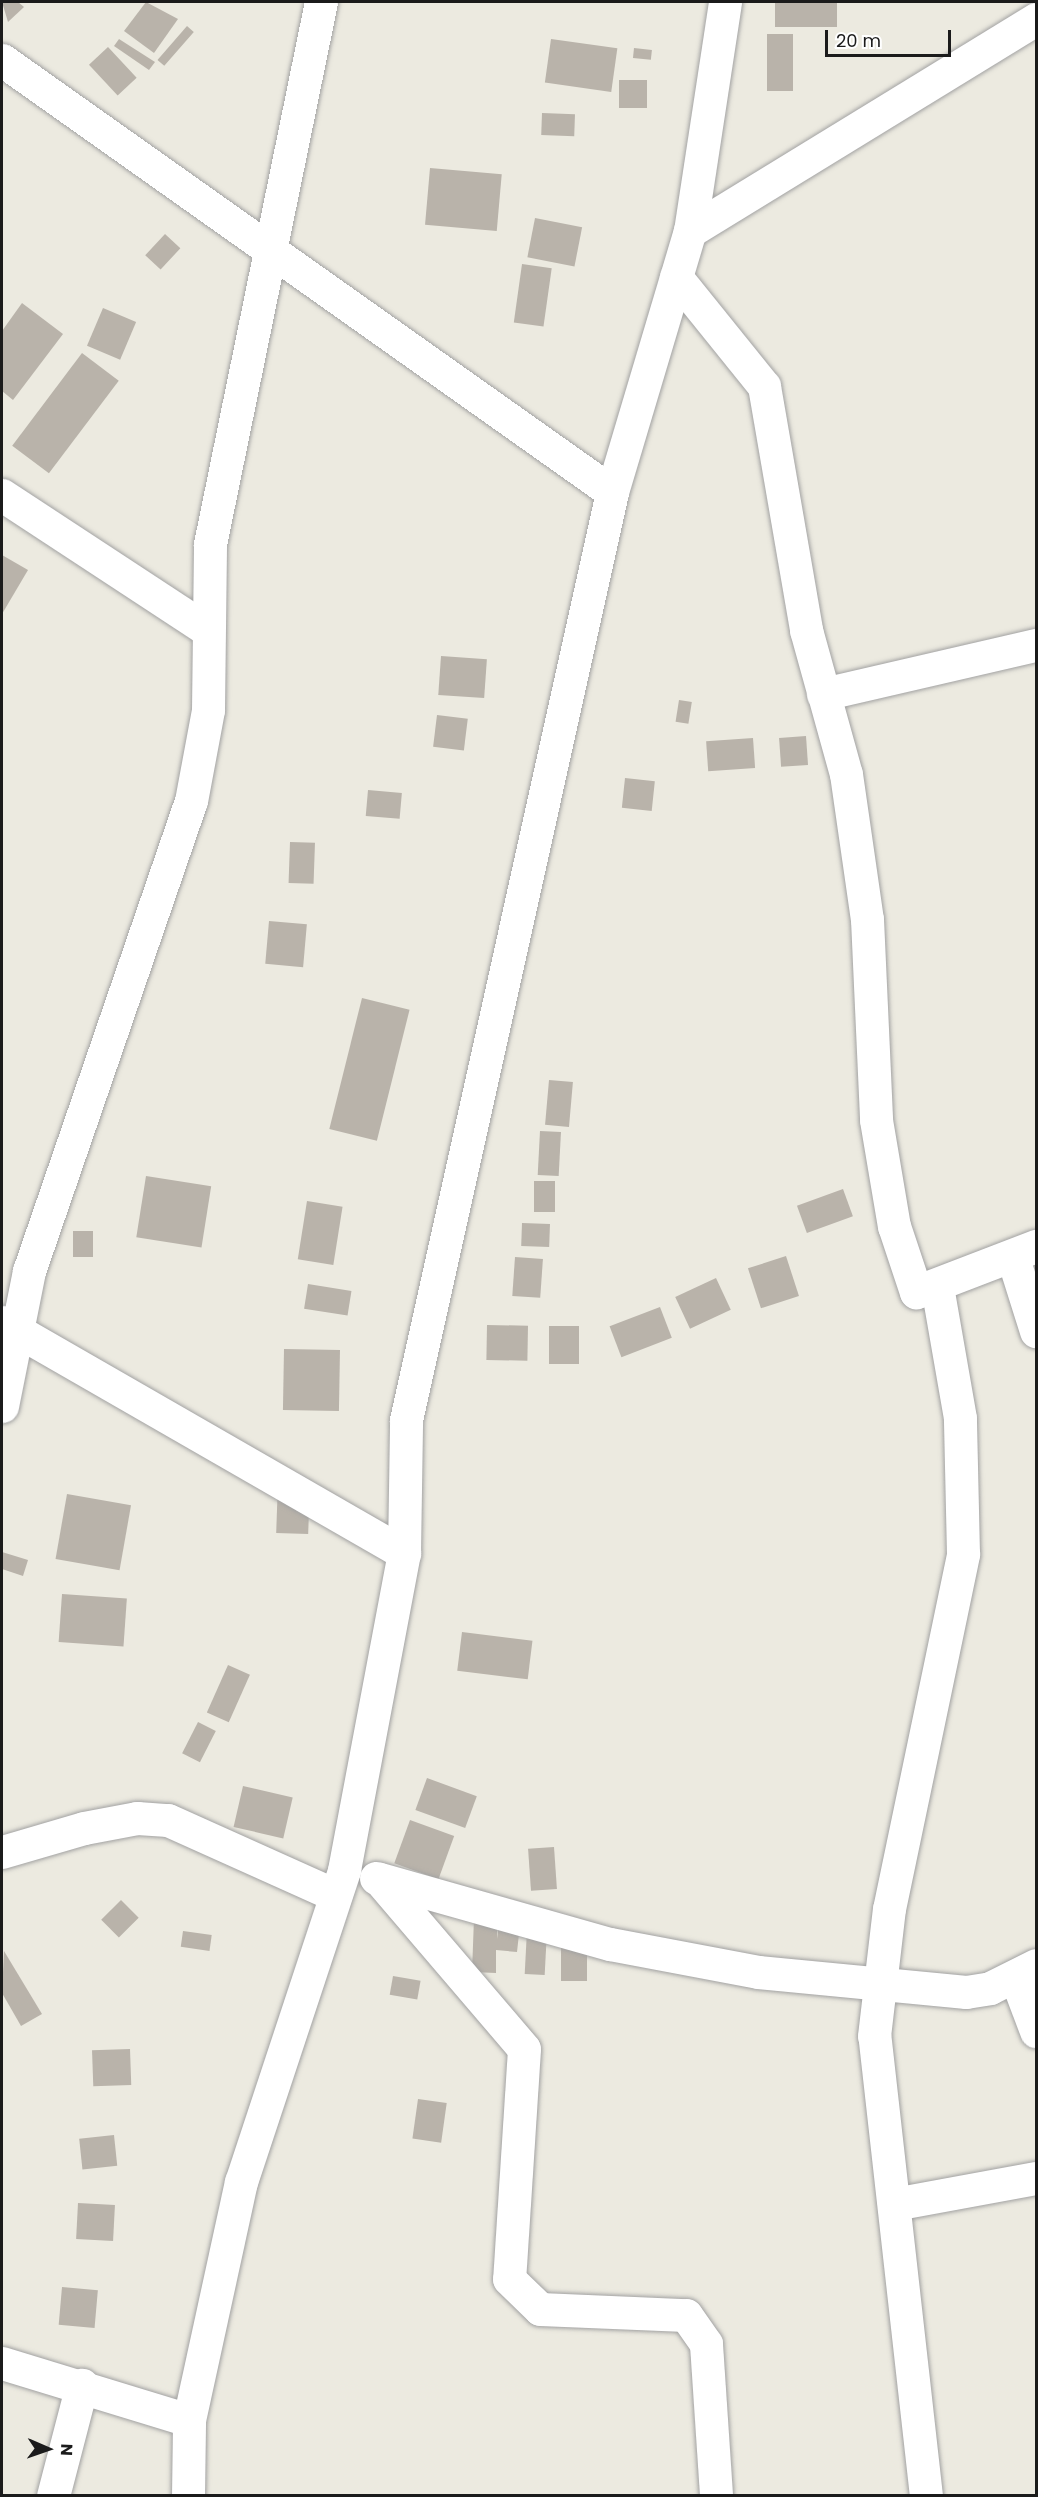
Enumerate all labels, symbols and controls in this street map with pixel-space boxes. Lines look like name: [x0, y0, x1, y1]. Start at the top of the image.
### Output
scale bar: [828, 18, 954, 56]
text: 20 m: [836, 28, 881, 53]
north arrow: [18, 2419, 78, 2479]
text: N: [55, 2443, 78, 2456]

